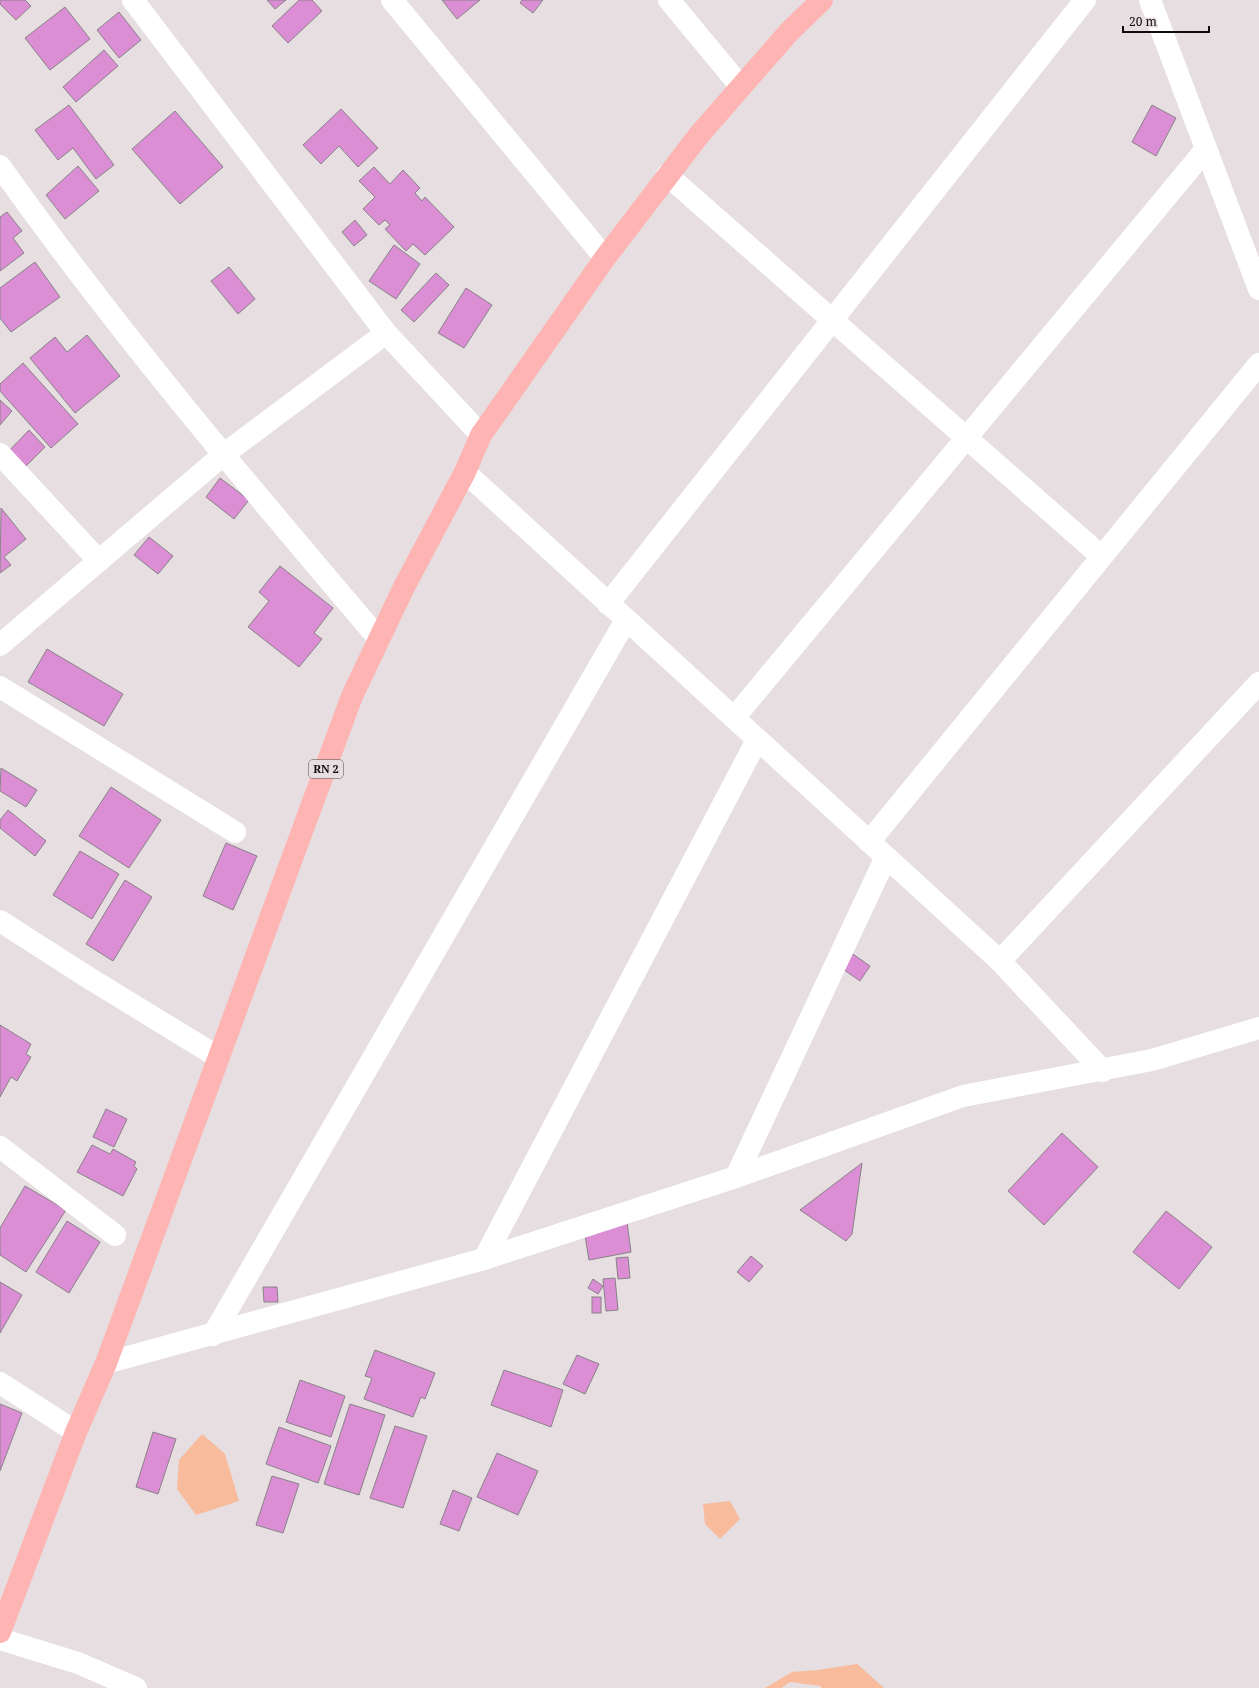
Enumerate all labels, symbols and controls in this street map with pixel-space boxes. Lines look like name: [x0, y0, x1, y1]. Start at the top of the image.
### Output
scale bar: [1123, 8, 1209, 34]
text: 20 m: [1129, 13, 1157, 30]
road number: RN 2: [309, 760, 343, 778]

